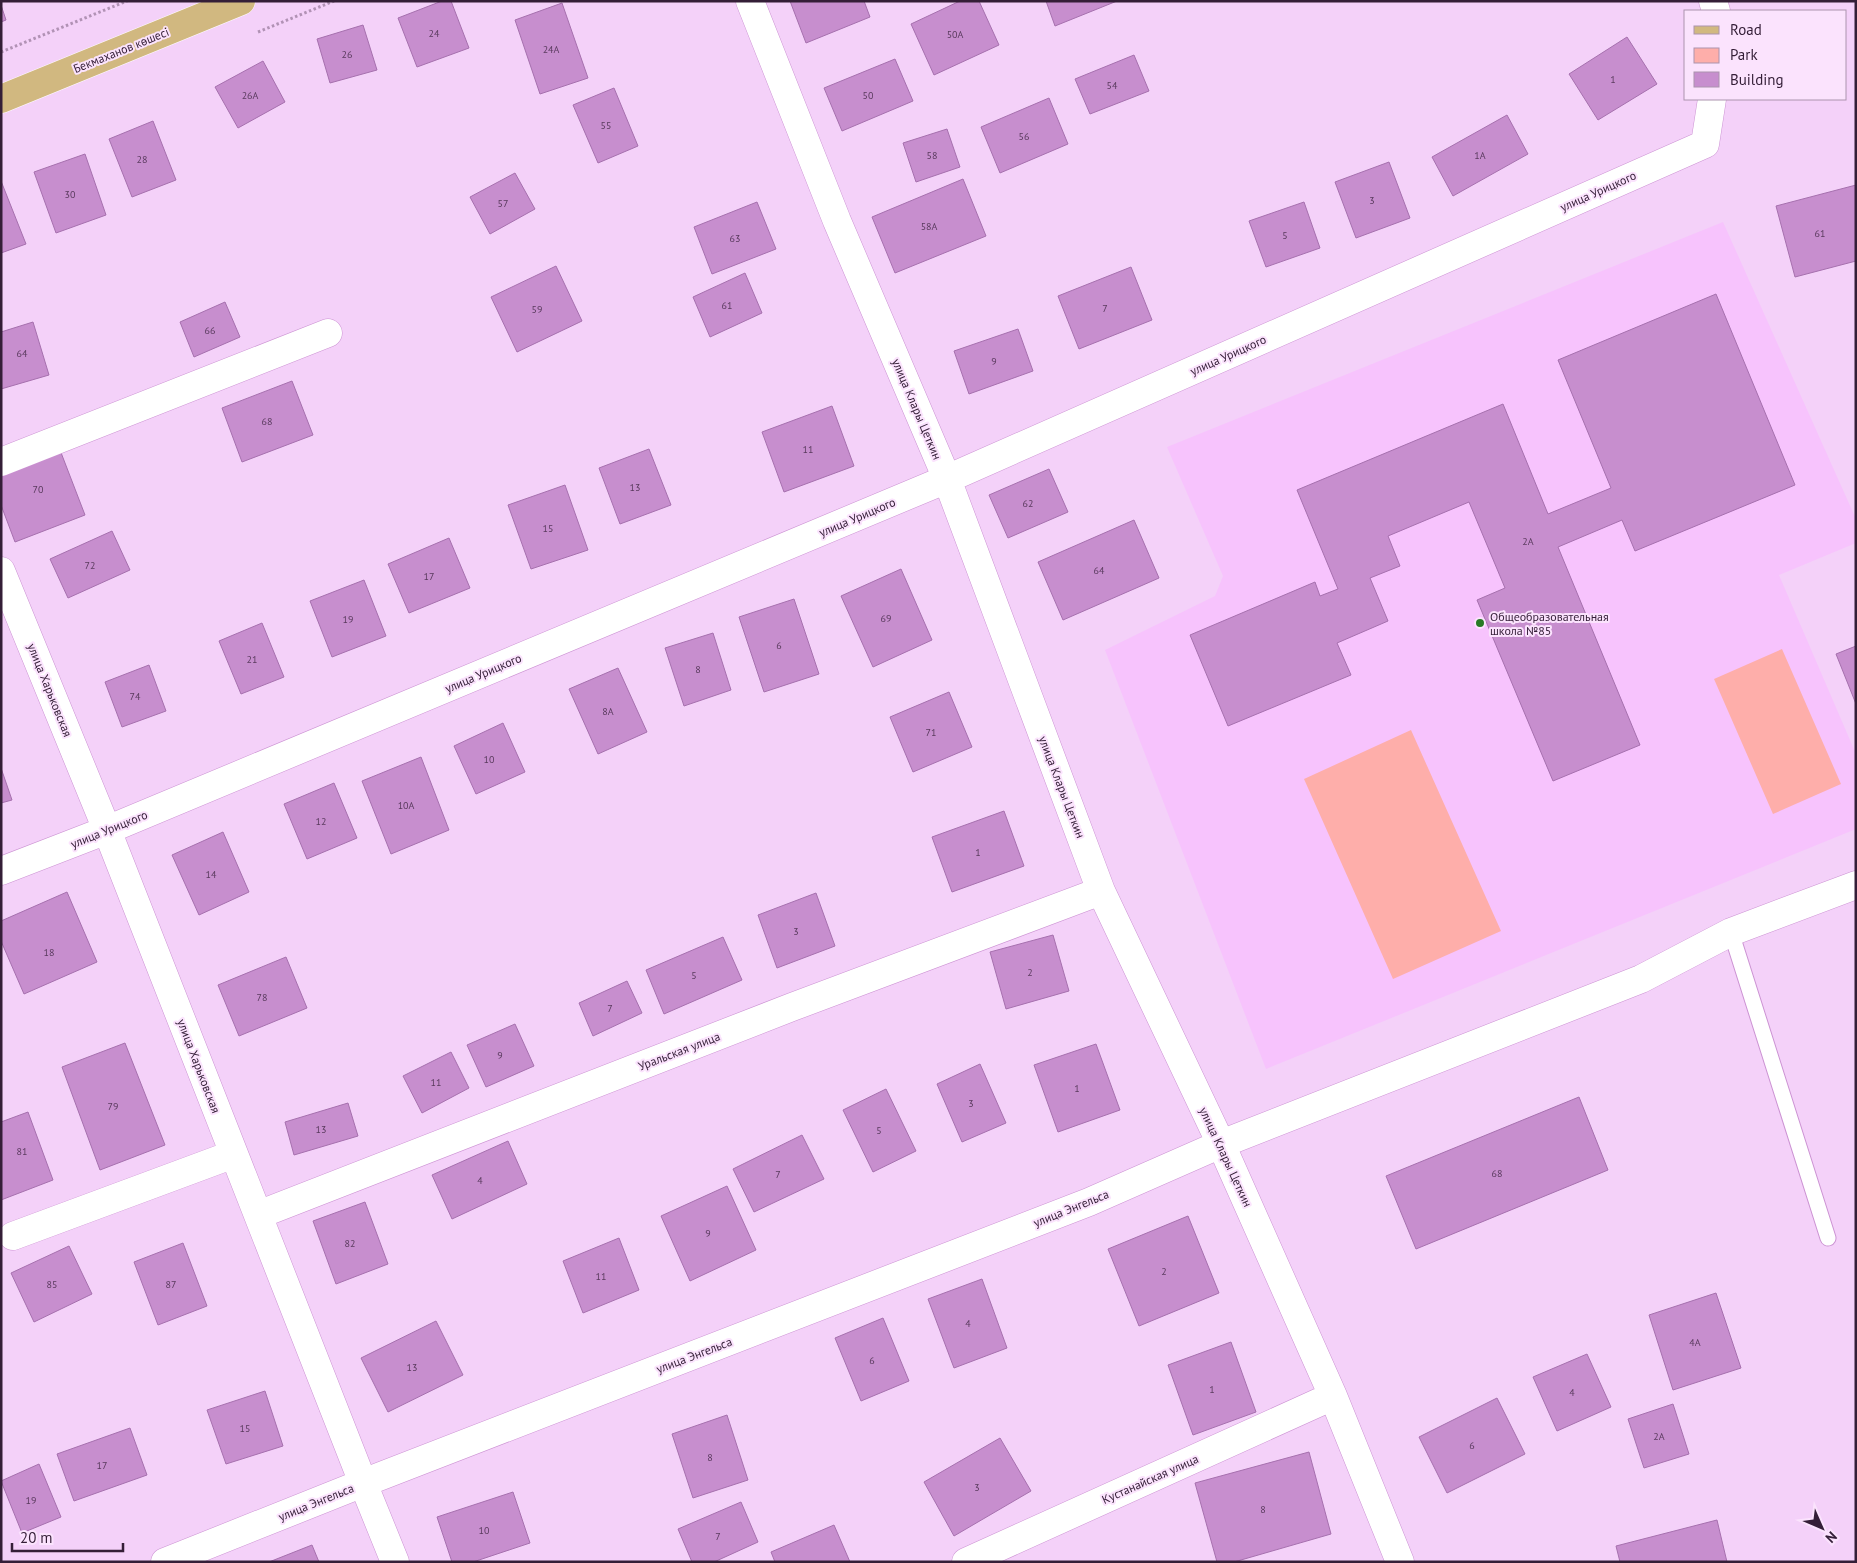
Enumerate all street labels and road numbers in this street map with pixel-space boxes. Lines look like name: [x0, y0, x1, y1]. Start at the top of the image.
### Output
street label: Бекмаханов көшесі: [71, 24, 171, 76]
street label: улица Урицкого: [1558, 168, 1638, 214]
street label: улица Урицкого: [1188, 332, 1268, 378]
street label: улица Клары Цеткин: [889, 356, 945, 462]
street label: улица Урицкого: [816, 494, 898, 540]
street label: улица Харьковская: [24, 641, 76, 739]
street label: улица Урицкого: [442, 650, 524, 696]
street label: улица Клары Цеткин: [1036, 734, 1088, 840]
street label: улица Урицкого: [68, 807, 150, 851]
street label: улица Харьковская: [174, 1017, 224, 1115]
street label: Уральская улица: [636, 1028, 722, 1073]
street label: улица Клары Цеткин: [1196, 1105, 1256, 1209]
street label: улица Энгельса: [1031, 1186, 1111, 1230]
street label: улица Энгельса: [654, 1334, 734, 1376]
street label: Кустанайская улица: [1099, 1451, 1201, 1507]
street label: улица Энгельса: [276, 1480, 356, 1524]

